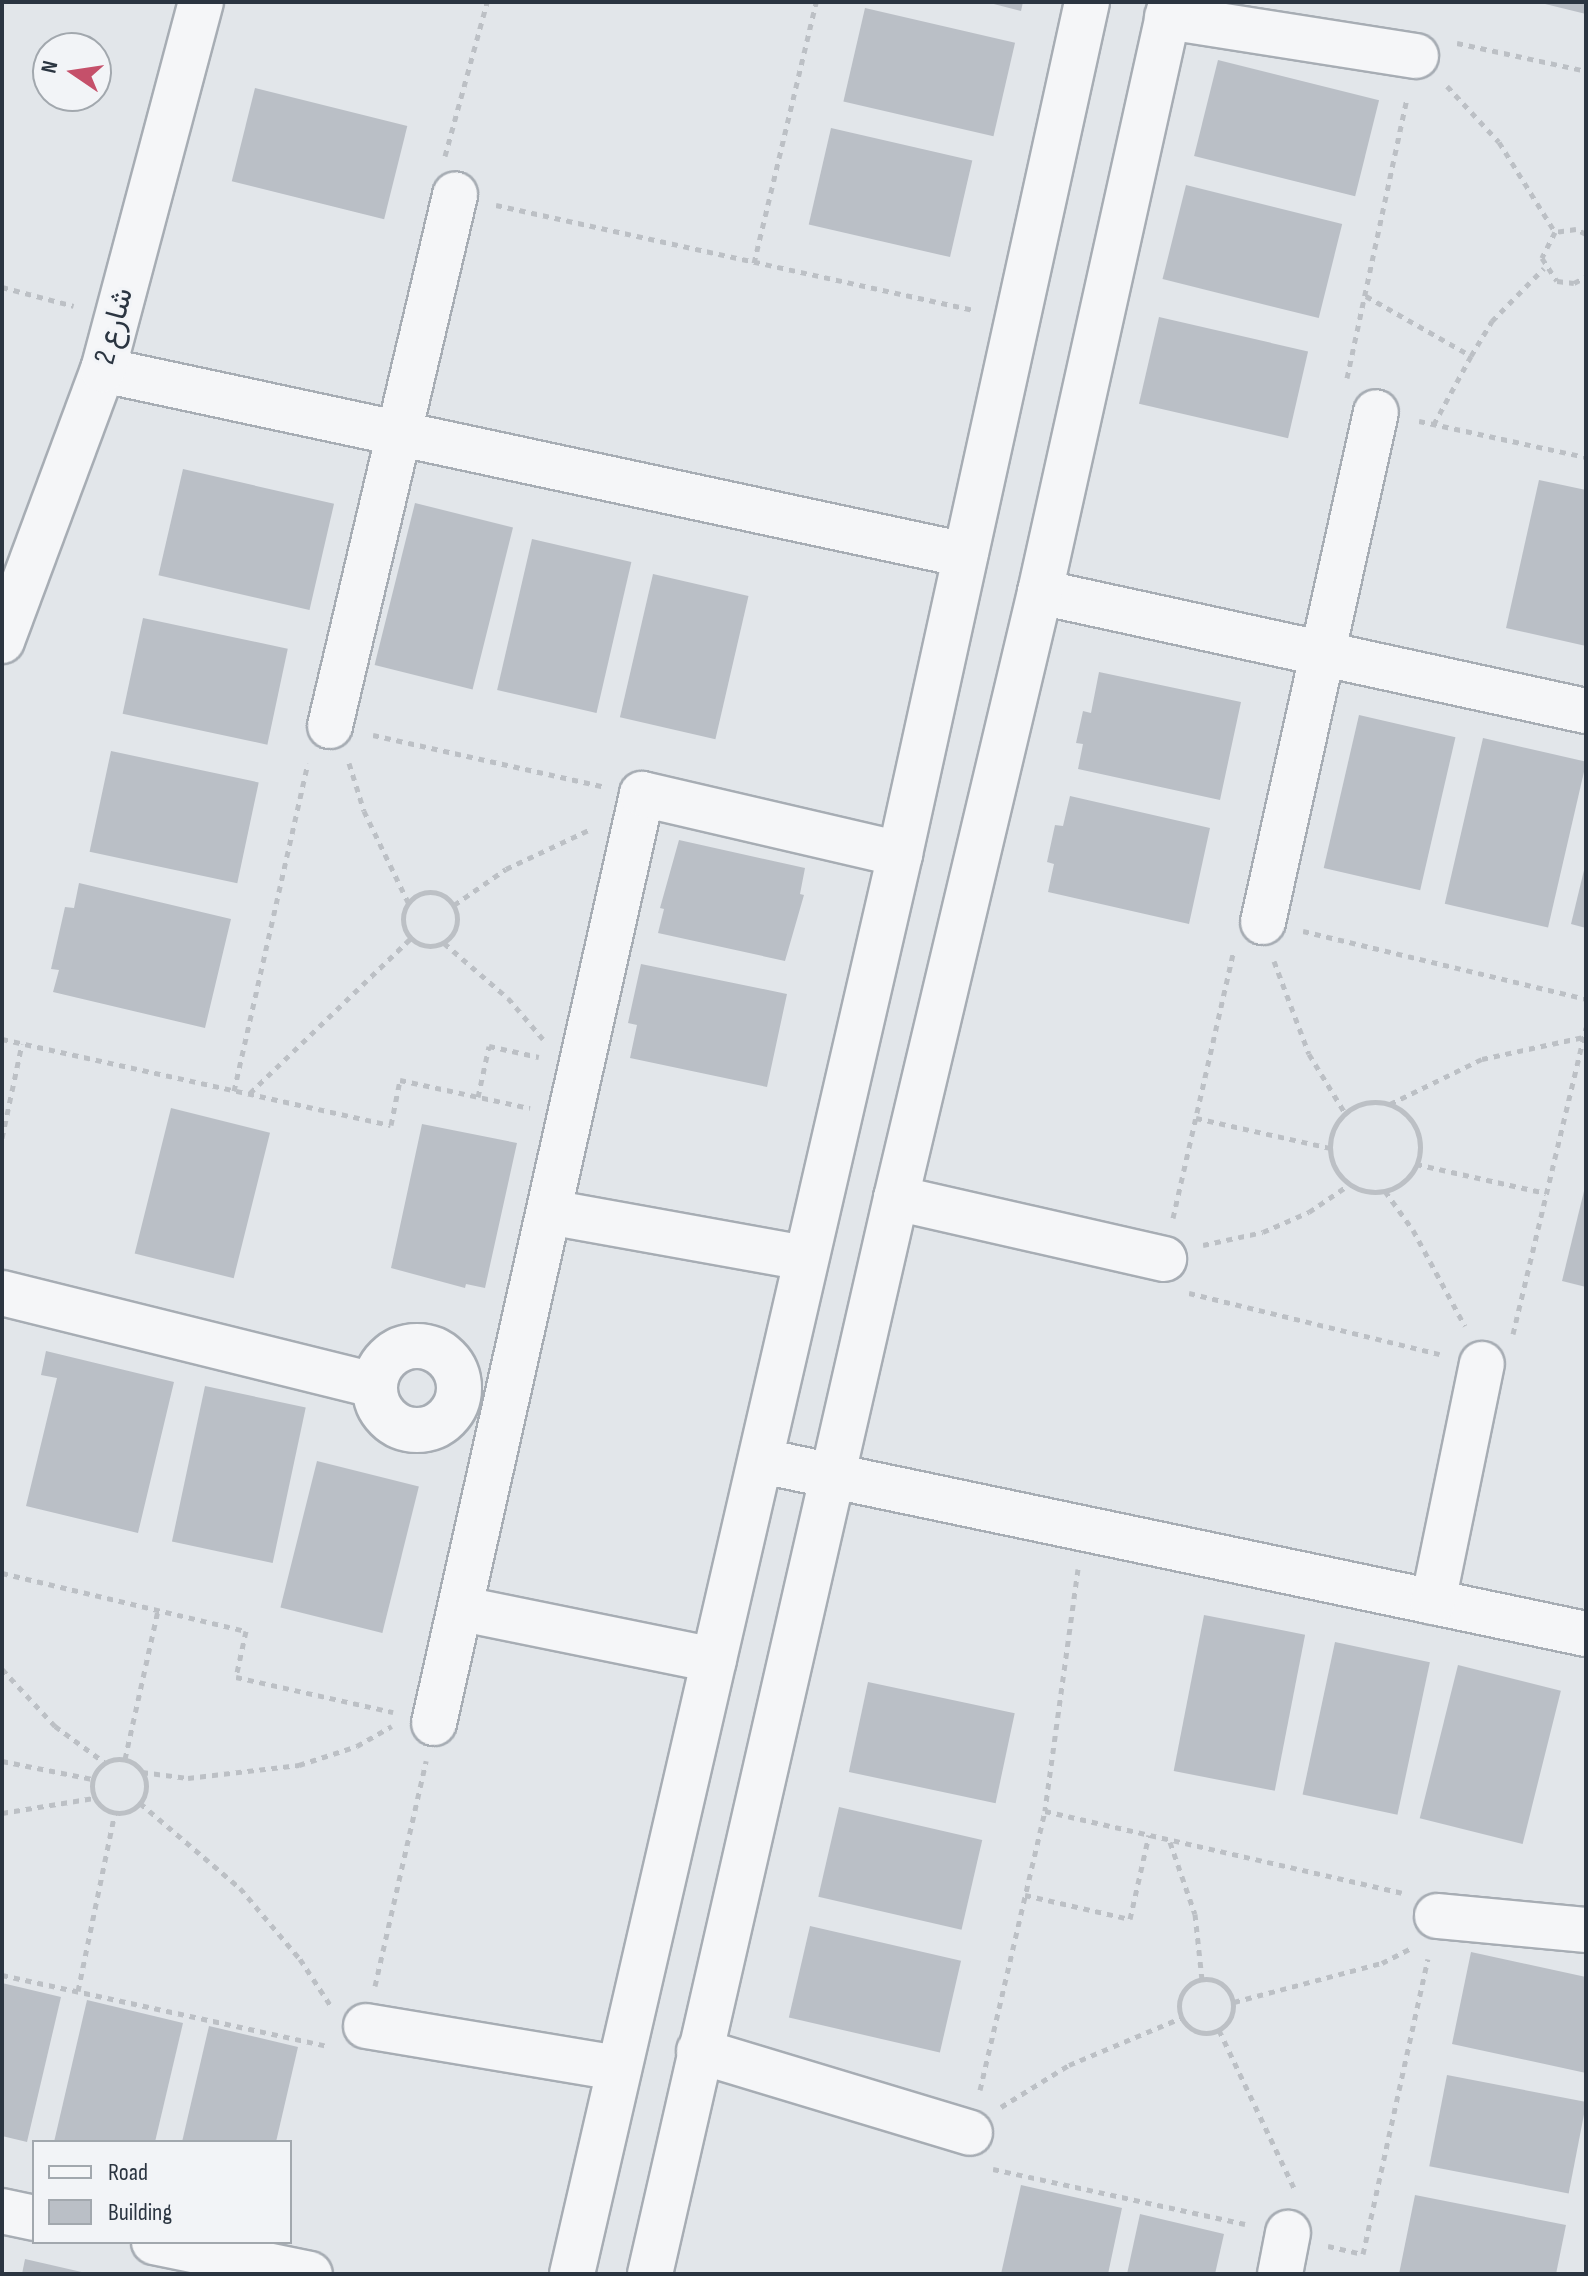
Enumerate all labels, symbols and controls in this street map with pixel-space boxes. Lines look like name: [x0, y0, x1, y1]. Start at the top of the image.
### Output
north arrow: [32, 32, 112, 112]
text: N: [36, 58, 65, 76]
street label: شارع 2: [87, 284, 141, 368]
legend: [32, 2140, 292, 2244]
text: Road: [108, 2158, 148, 2187]
text: Building: [108, 2198, 172, 2227]

